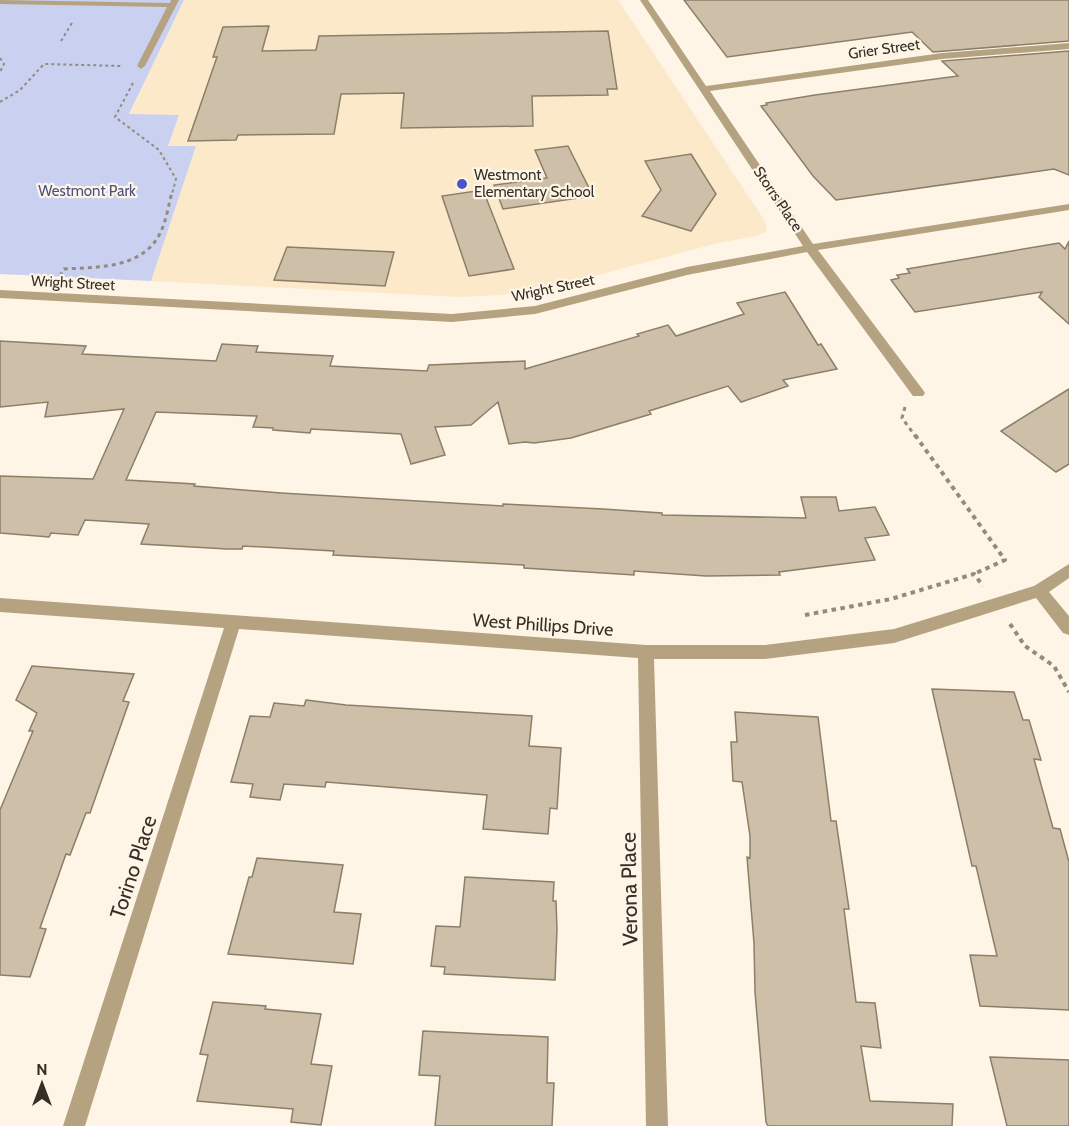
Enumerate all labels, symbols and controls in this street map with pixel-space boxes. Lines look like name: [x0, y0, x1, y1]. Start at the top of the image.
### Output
street label: Grier Street: [847, 35, 921, 63]
street label: Storrs Place: [750, 163, 806, 235]
place label: Westmont Elementary School: [474, 166, 595, 201]
marker: Westmont Elementary School: [455, 177, 469, 191]
park label: Westmont Park: [38, 182, 136, 200]
street label: Wright Street: [510, 270, 596, 306]
street label: Wright Street: [31, 272, 115, 294]
street label: West Phillips Drive: [472, 609, 614, 641]
street label: Torino Place: [105, 812, 162, 922]
street label: Verona Place: [616, 832, 642, 946]
north arrow: [12, 1054, 72, 1114]
text: N: [36, 1060, 48, 1079]

